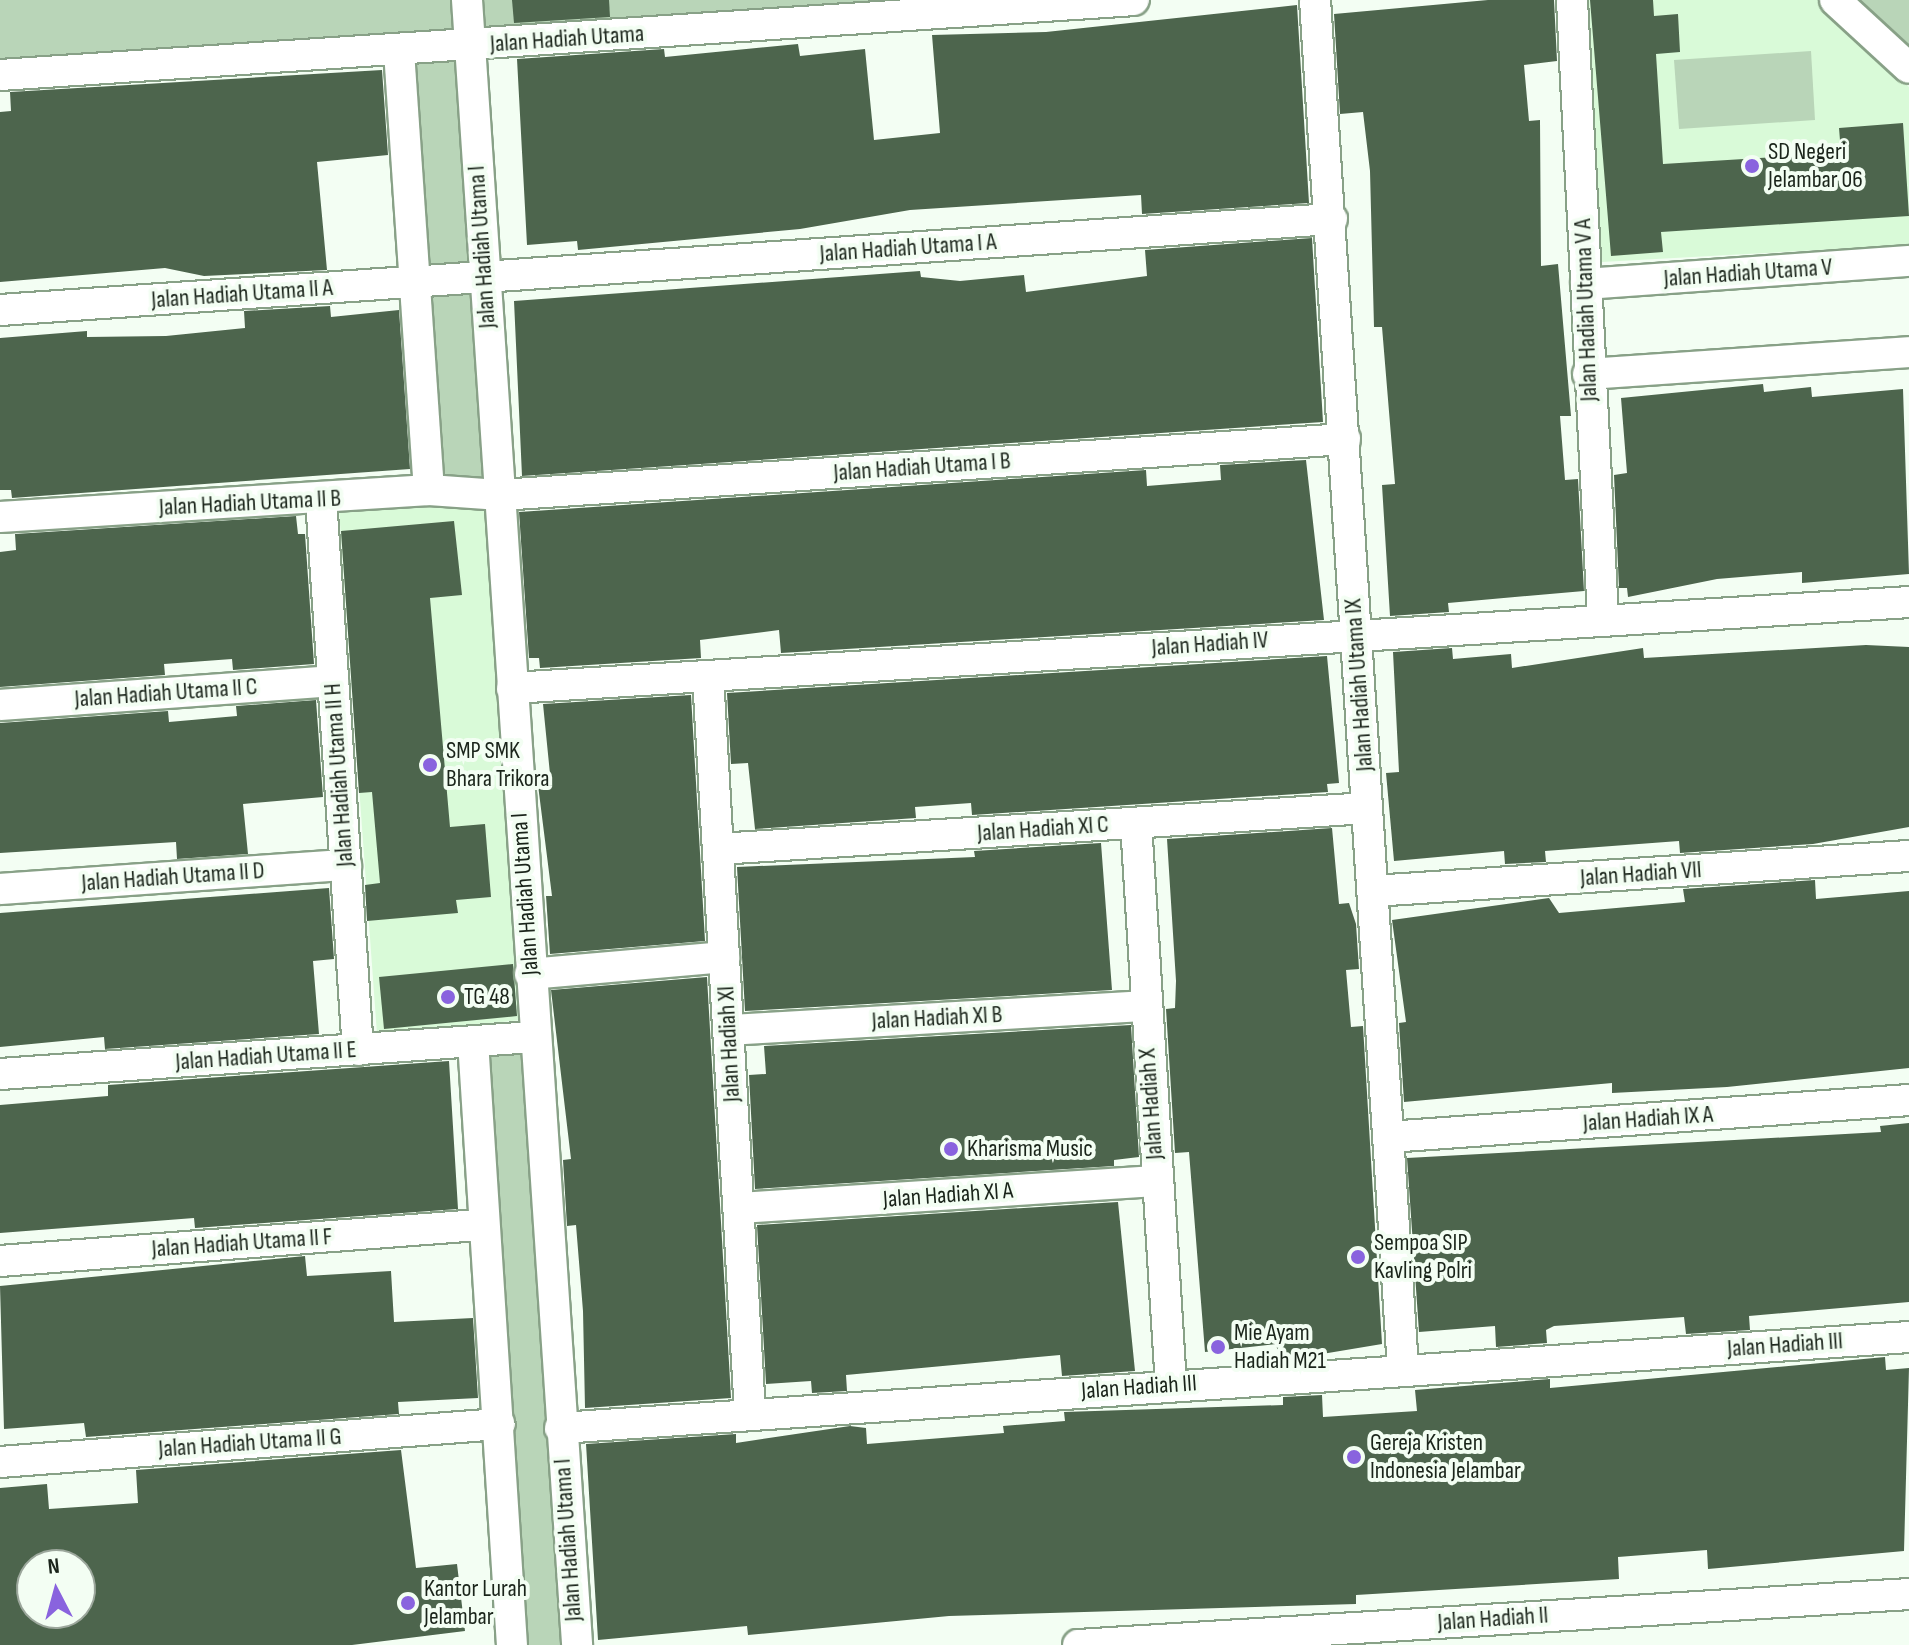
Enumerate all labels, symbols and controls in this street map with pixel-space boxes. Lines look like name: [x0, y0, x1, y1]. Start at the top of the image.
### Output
street label: Jalan Hadiah Utama: [489, 19, 645, 59]
place label: SD Negeri Jelambar 06: [1768, 138, 1863, 194]
marker: SD Negeri Jelambar 06: [1743, 157, 1761, 175]
street label: Jalan Hadiah Utama I: [462, 165, 502, 329]
street label: Jalan Hadiah Utama V A: [1568, 218, 1604, 402]
street label: Jalan Hadiah Utama I A: [819, 227, 997, 269]
street label: Jalan Hadiah Utama V: [1663, 253, 1833, 293]
street label: Jalan Hadiah Utama II A: [150, 273, 334, 315]
street label: Jalan Hadiah Utama I B: [833, 446, 1011, 488]
street label: Jalan Hadiah Utama II B: [158, 484, 342, 522]
street label: Jalan Hadiah Utama IX: [1339, 598, 1379, 772]
street label: Jalan Hadiah IV: [1151, 626, 1269, 662]
street label: Jalan Hadiah Utama II C: [74, 672, 258, 714]
street label: Jalan Hadiah Utama II H: [318, 682, 360, 868]
place label: SMP SMK Bhara Trikora: [446, 737, 550, 793]
marker: SMP SMK Bhara Trikora: [421, 756, 439, 774]
street label: Jalan Hadiah XI C: [976, 810, 1110, 848]
street label: Jalan Hadiah Utama I: [505, 812, 545, 976]
street label: Jalan Hadiah VII: [1579, 855, 1703, 893]
street label: Jalan Hadiah Utama II D: [81, 856, 265, 898]
place label: TG 48: [464, 983, 510, 1011]
street label: Jalan Hadiah XI: [712, 985, 746, 1103]
marker: TG 48: [439, 988, 457, 1006]
street label: Jalan Hadiah XI B: [871, 1000, 1003, 1036]
street label: Jalan Hadiah Utama II E: [175, 1035, 357, 1077]
street label: Jalan Hadiah X: [1133, 1047, 1169, 1161]
street label: Jalan Hadiah IX A: [1582, 1100, 1714, 1138]
place label: Kharisma Music: [967, 1135, 1093, 1163]
marker: Kharisma Music: [942, 1140, 960, 1158]
street label: Jalan Hadiah XI A: [882, 1176, 1014, 1214]
street label: Jalan Hadiah Utama II F: [151, 1222, 333, 1264]
place label: Sempoa SIP Kavling Polri: [1374, 1229, 1472, 1285]
marker: Sempoa SIP Kavling Polri: [1349, 1248, 1367, 1266]
place label: Mie Ayam Hadiah M21: [1234, 1319, 1326, 1375]
street label: Jalan Hadiah III: [1726, 1327, 1844, 1363]
marker: Mie Ayam Hadiah M21: [1209, 1338, 1227, 1356]
street label: Jalan Hadiah III: [1080, 1369, 1198, 1405]
street label: Jalan Hadiah Utama II G: [157, 1422, 343, 1464]
place label: Gereja Kristen Indonesia Jelambar: [1370, 1429, 1521, 1485]
marker: Gereja Kristen Indonesia Jelambar: [1345, 1448, 1363, 1466]
street label: Jalan Hadiah Utama I: [548, 1458, 588, 1622]
north arrow: [16, 1549, 96, 1629]
text: N: [46, 1553, 61, 1581]
place label: Kantor Lurah Jelambar: [424, 1575, 527, 1631]
marker: Kantor Lurah Jelambar: [399, 1594, 417, 1612]
street label: Jalan Hadiah II: [1437, 1601, 1549, 1637]

